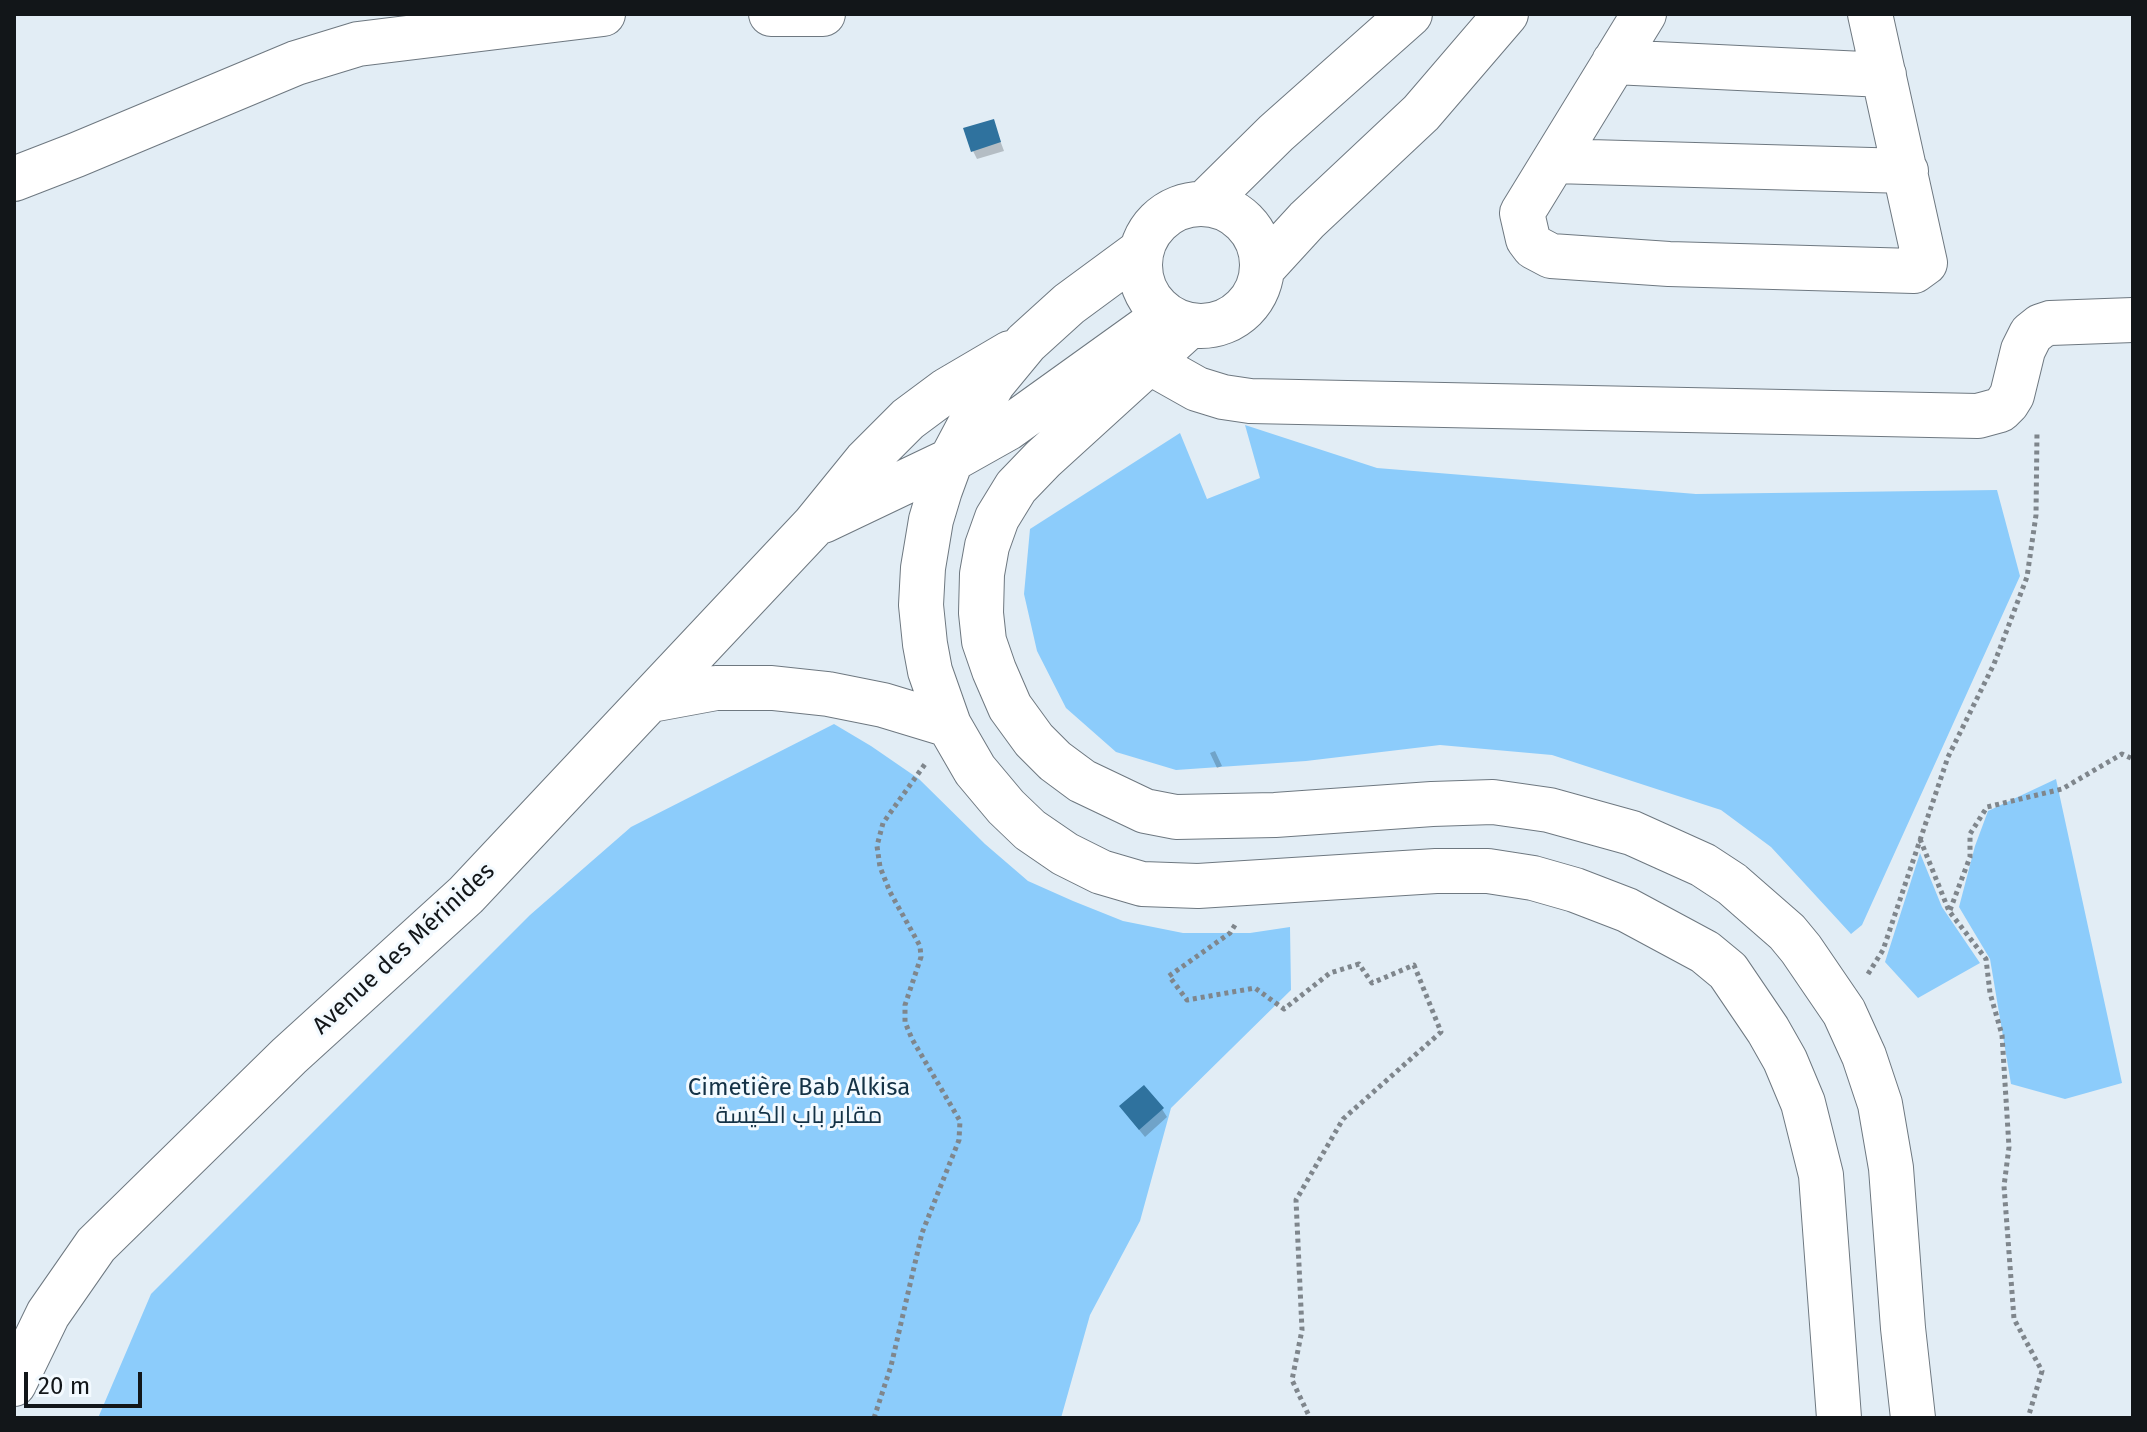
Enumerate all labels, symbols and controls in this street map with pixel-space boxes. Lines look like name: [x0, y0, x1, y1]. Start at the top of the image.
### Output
street label: Avenue des Mérinides: [307, 857, 501, 1041]
park label: Cimetière Bab Alkisa مقابر باب الكيسة: [688, 1074, 910, 1130]
scale bar: [28, 1356, 146, 1406]
text: 20 m: [38, 1372, 90, 1400]

